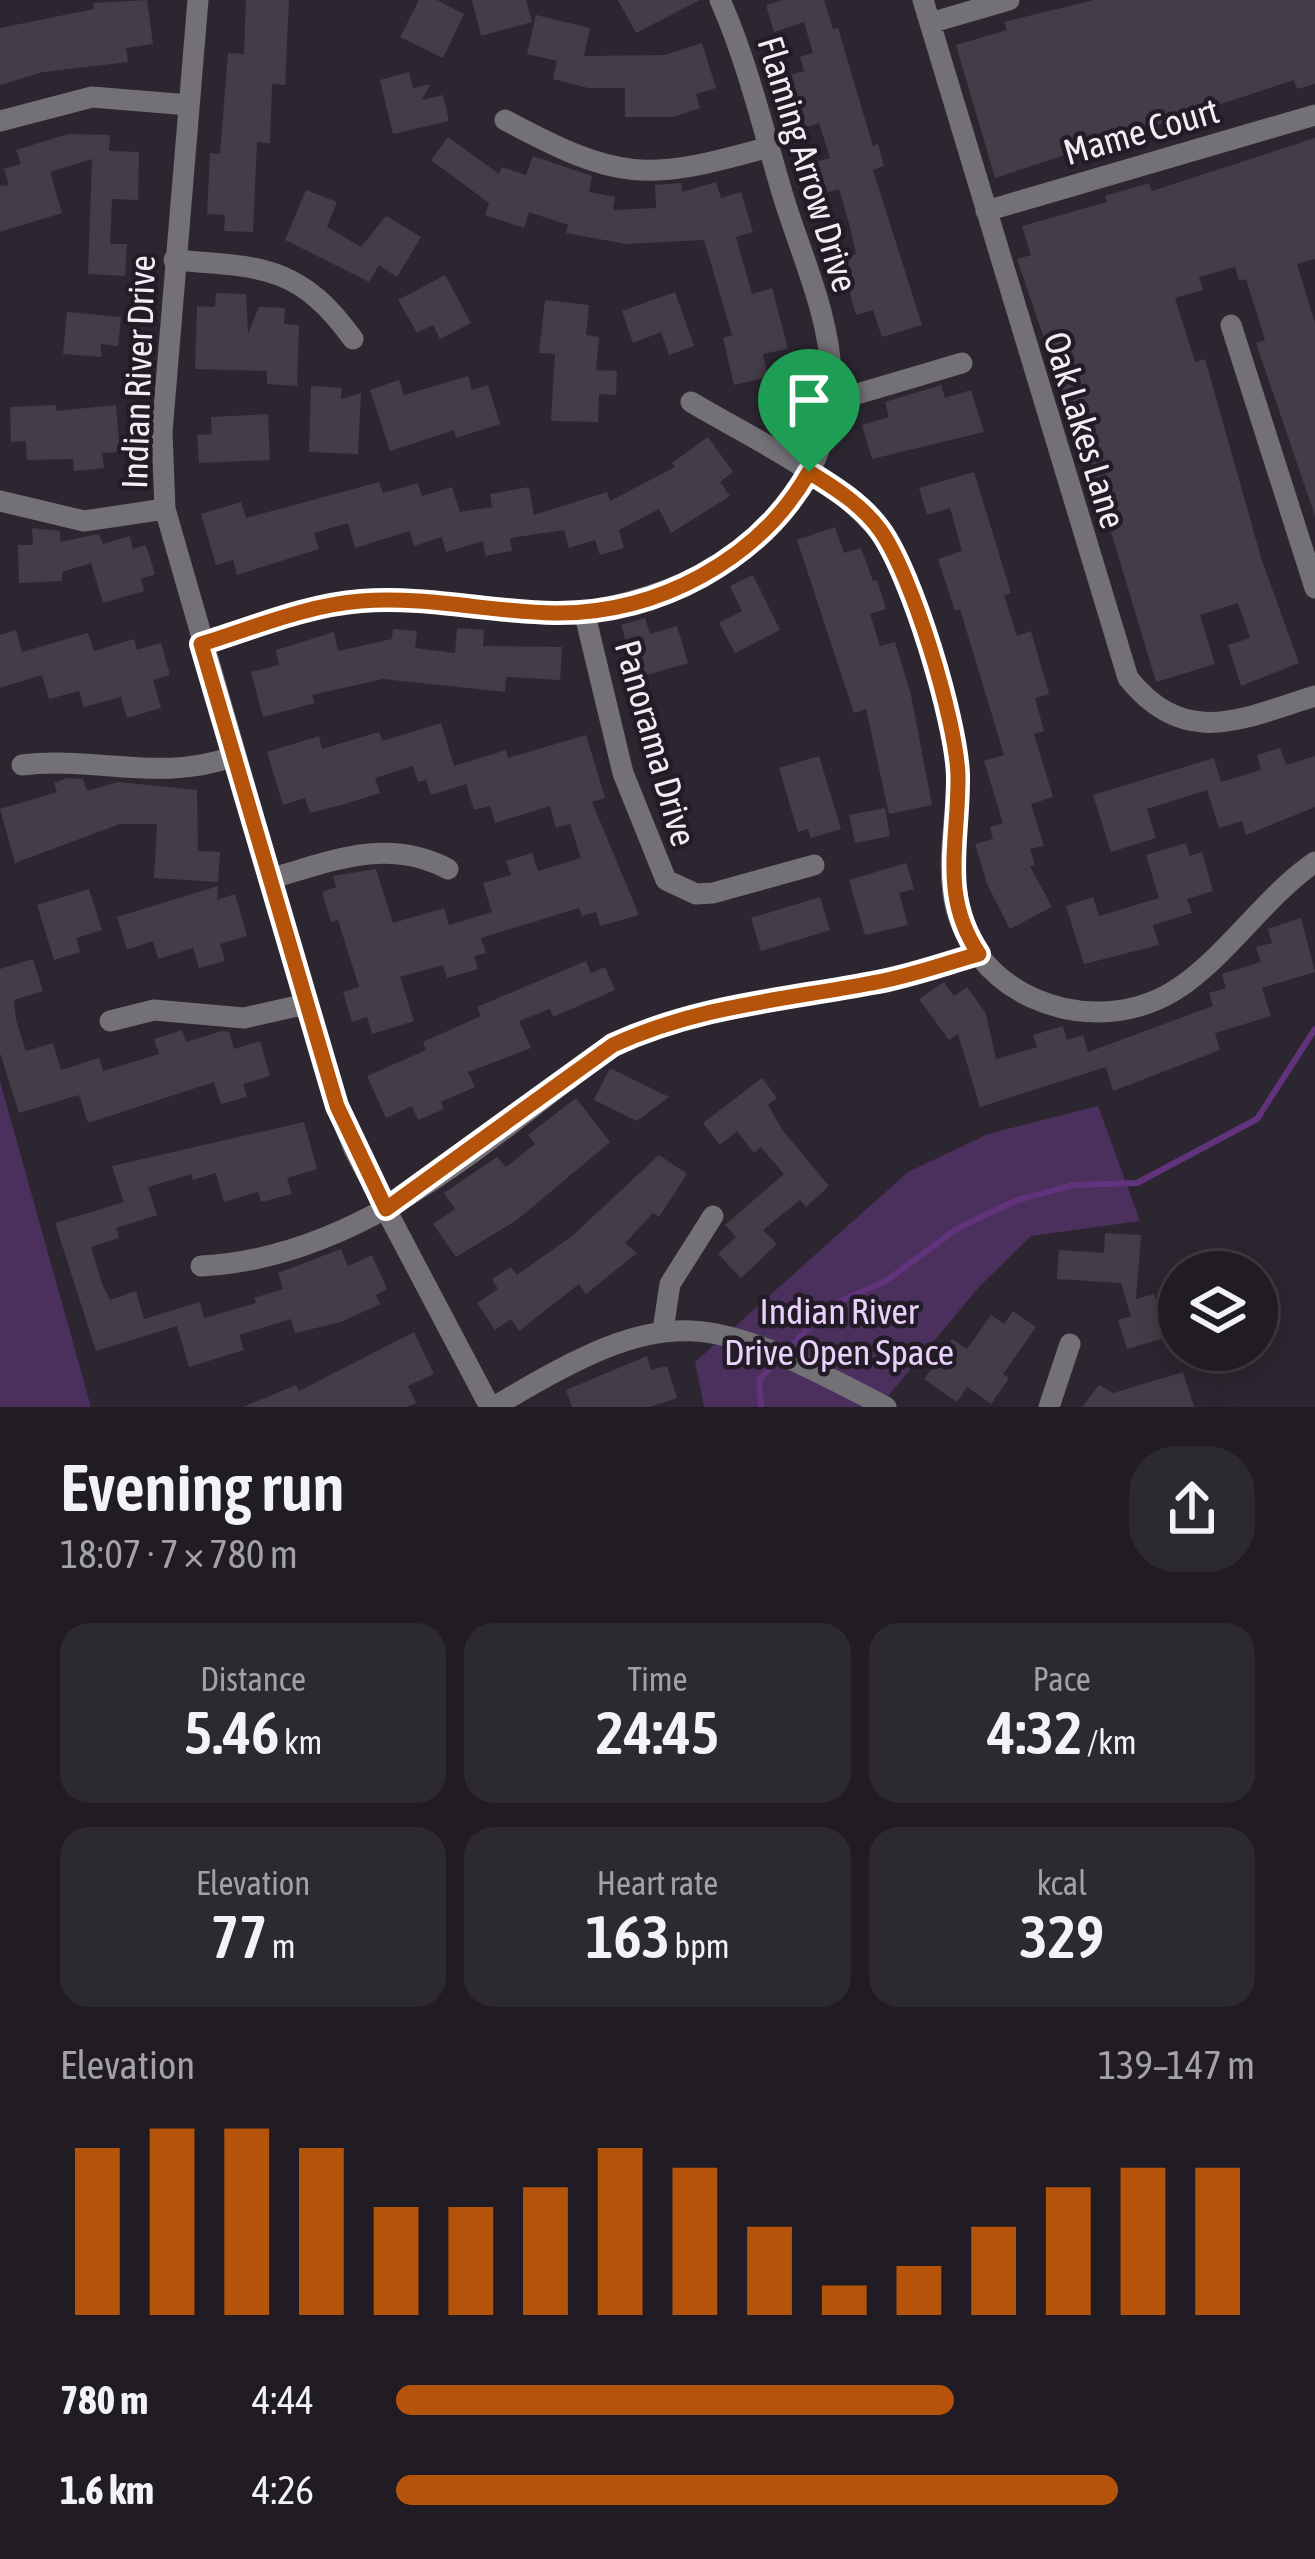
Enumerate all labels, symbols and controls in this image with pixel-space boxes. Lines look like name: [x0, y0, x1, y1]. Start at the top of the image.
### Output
street label: Flaming Arrow Drive: [749, 31, 867, 297]
street label: Mame Court: [1059, 89, 1223, 173]
street label: Indian River Drive: [113, 255, 163, 489]
street label: Oak Lakes Lane: [1035, 327, 1135, 533]
pin: [758, 349, 860, 472]
icon: arrive: [776, 367, 842, 433]
street label: Panorama Drive: [607, 635, 705, 851]
map controls: [1158, 1251, 1278, 1371]
button: layers: [1158, 1251, 1278, 1371]
park label: Indian River Drive Open Space: [724, 1290, 954, 1373]
button: share: [1129, 1446, 1255, 1572]
text: Evening run: [60, 1449, 345, 1525]
text: 18:07 · 7 × 780 m: [60, 1532, 298, 1576]
text: Distance: [200, 1660, 306, 1698]
text: Time: [627, 1660, 688, 1698]
text: Pace: [1033, 1660, 1091, 1698]
text: 5.46: [184, 1698, 279, 1767]
text: 24:45: [596, 1698, 719, 1767]
text: 4:32: [987, 1698, 1082, 1767]
text: km: [279, 1723, 322, 1761]
text: /km: [1082, 1723, 1136, 1761]
text: Elevation: [196, 1864, 310, 1902]
text: Heart rate: [597, 1864, 718, 1902]
text: kcal: [1037, 1864, 1087, 1902]
text: 77: [211, 1902, 267, 1971]
text: 163: [585, 1902, 670, 1971]
text: 329: [1020, 1902, 1104, 1971]
text: m: [267, 1927, 296, 1965]
text: bpm: [670, 1927, 730, 1965]
text: Elevation: [60, 2043, 195, 2087]
text: 139–147 m: [1098, 2043, 1255, 2087]
text: 780 m: [60, 2378, 148, 2422]
text: 4:44: [252, 2378, 314, 2422]
text: 1.6 km: [60, 2468, 154, 2512]
text: 4:26: [252, 2468, 314, 2512]

